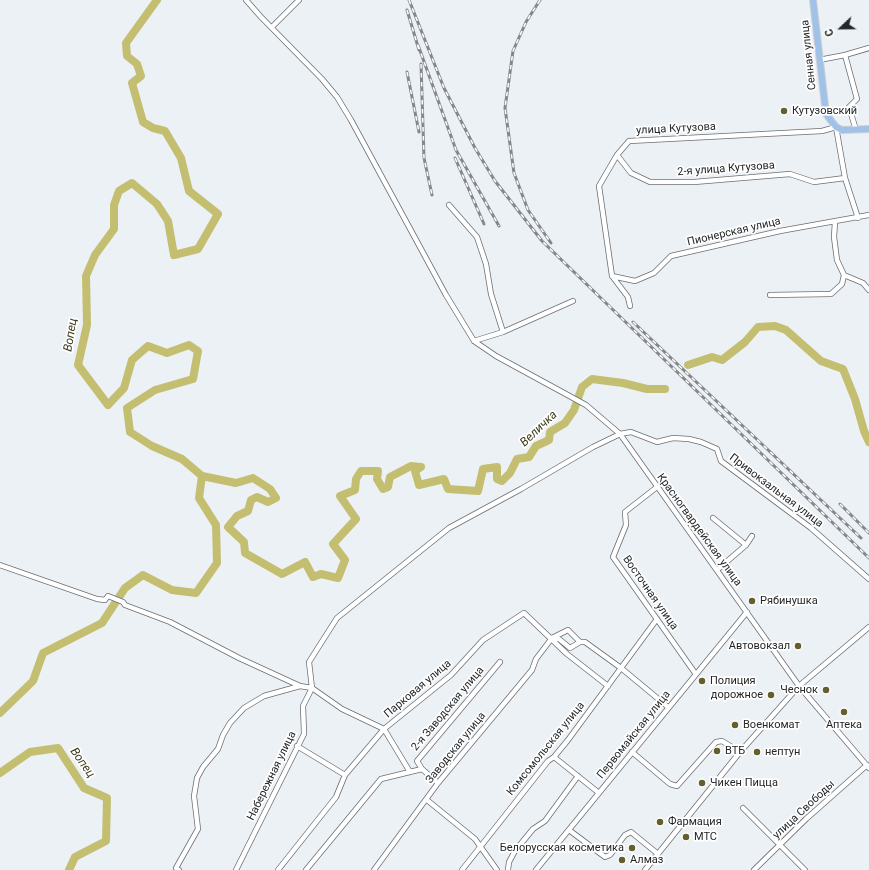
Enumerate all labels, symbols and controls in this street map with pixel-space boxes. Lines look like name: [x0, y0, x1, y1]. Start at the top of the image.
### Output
north arrow: [821, 8, 861, 48]
street label: Сенная улица: [799, 19, 819, 91]
text: С: [822, 27, 837, 38]
place label: Кутузовский: [792, 104, 857, 118]
marker: Кутузовский: [779, 106, 789, 116]
street label: улица Кутузова: [636, 120, 716, 138]
street label: 2-я улица Кутузова: [677, 159, 775, 179]
street label: Пионерская улица: [686, 215, 782, 249]
water label: Вопец: [61, 317, 81, 353]
water label: Величка: [518, 408, 560, 450]
street label: Привокзальная улица: [726, 451, 826, 531]
street label: Красногвардейская улица: [654, 471, 744, 589]
street label: Восточная улица: [620, 553, 680, 633]
place label: Рябинушка: [760, 594, 818, 608]
marker: Рябинушка: [747, 596, 757, 606]
place label: Автовокзал: [729, 639, 790, 653]
marker: Автовокзал: [793, 641, 803, 651]
street label: Парковая улица: [382, 657, 454, 721]
street label: 2-я Заводская улица: [409, 664, 487, 754]
place label: Полиция: [710, 674, 756, 688]
marker: Полиция: [697, 676, 707, 686]
place label: Чеснок: [780, 683, 818, 697]
marker: Чеснок: [821, 685, 831, 695]
street label: Первомайская улица: [594, 688, 674, 782]
place label: дорожное: [711, 688, 763, 702]
marker: дорожное: [766, 690, 776, 700]
street label: Комсомольская улица: [504, 699, 588, 799]
marker: Аптека: [839, 707, 849, 717]
street label: Заводская улица: [423, 710, 489, 786]
place label: Военкомат: [743, 718, 800, 732]
place label: Аптека: [826, 718, 862, 732]
marker: Военкомат: [730, 720, 740, 730]
street label: Набережная улица: [245, 729, 299, 823]
place label: ВТБ: [725, 744, 745, 758]
water label: Вопец: [66, 745, 98, 781]
place label: нептун: [765, 745, 800, 759]
marker: ВТБ: [712, 746, 722, 756]
marker: нептун: [752, 747, 762, 757]
place label: Чикен Пицца: [710, 776, 778, 790]
marker: Чикен Пицца: [697, 778, 707, 788]
street label: улица Свободы: [770, 778, 838, 842]
place label: Фармация: [668, 815, 722, 829]
marker: Фармация: [655, 817, 665, 827]
place label: МТС: [694, 830, 717, 844]
marker: МТС: [681, 832, 691, 842]
place label: Белорусская косметика: [500, 841, 624, 855]
marker: Белорусская косметика: [627, 843, 637, 853]
place label: Алмаз: [630, 853, 663, 867]
marker: Алмаз: [617, 855, 627, 865]

